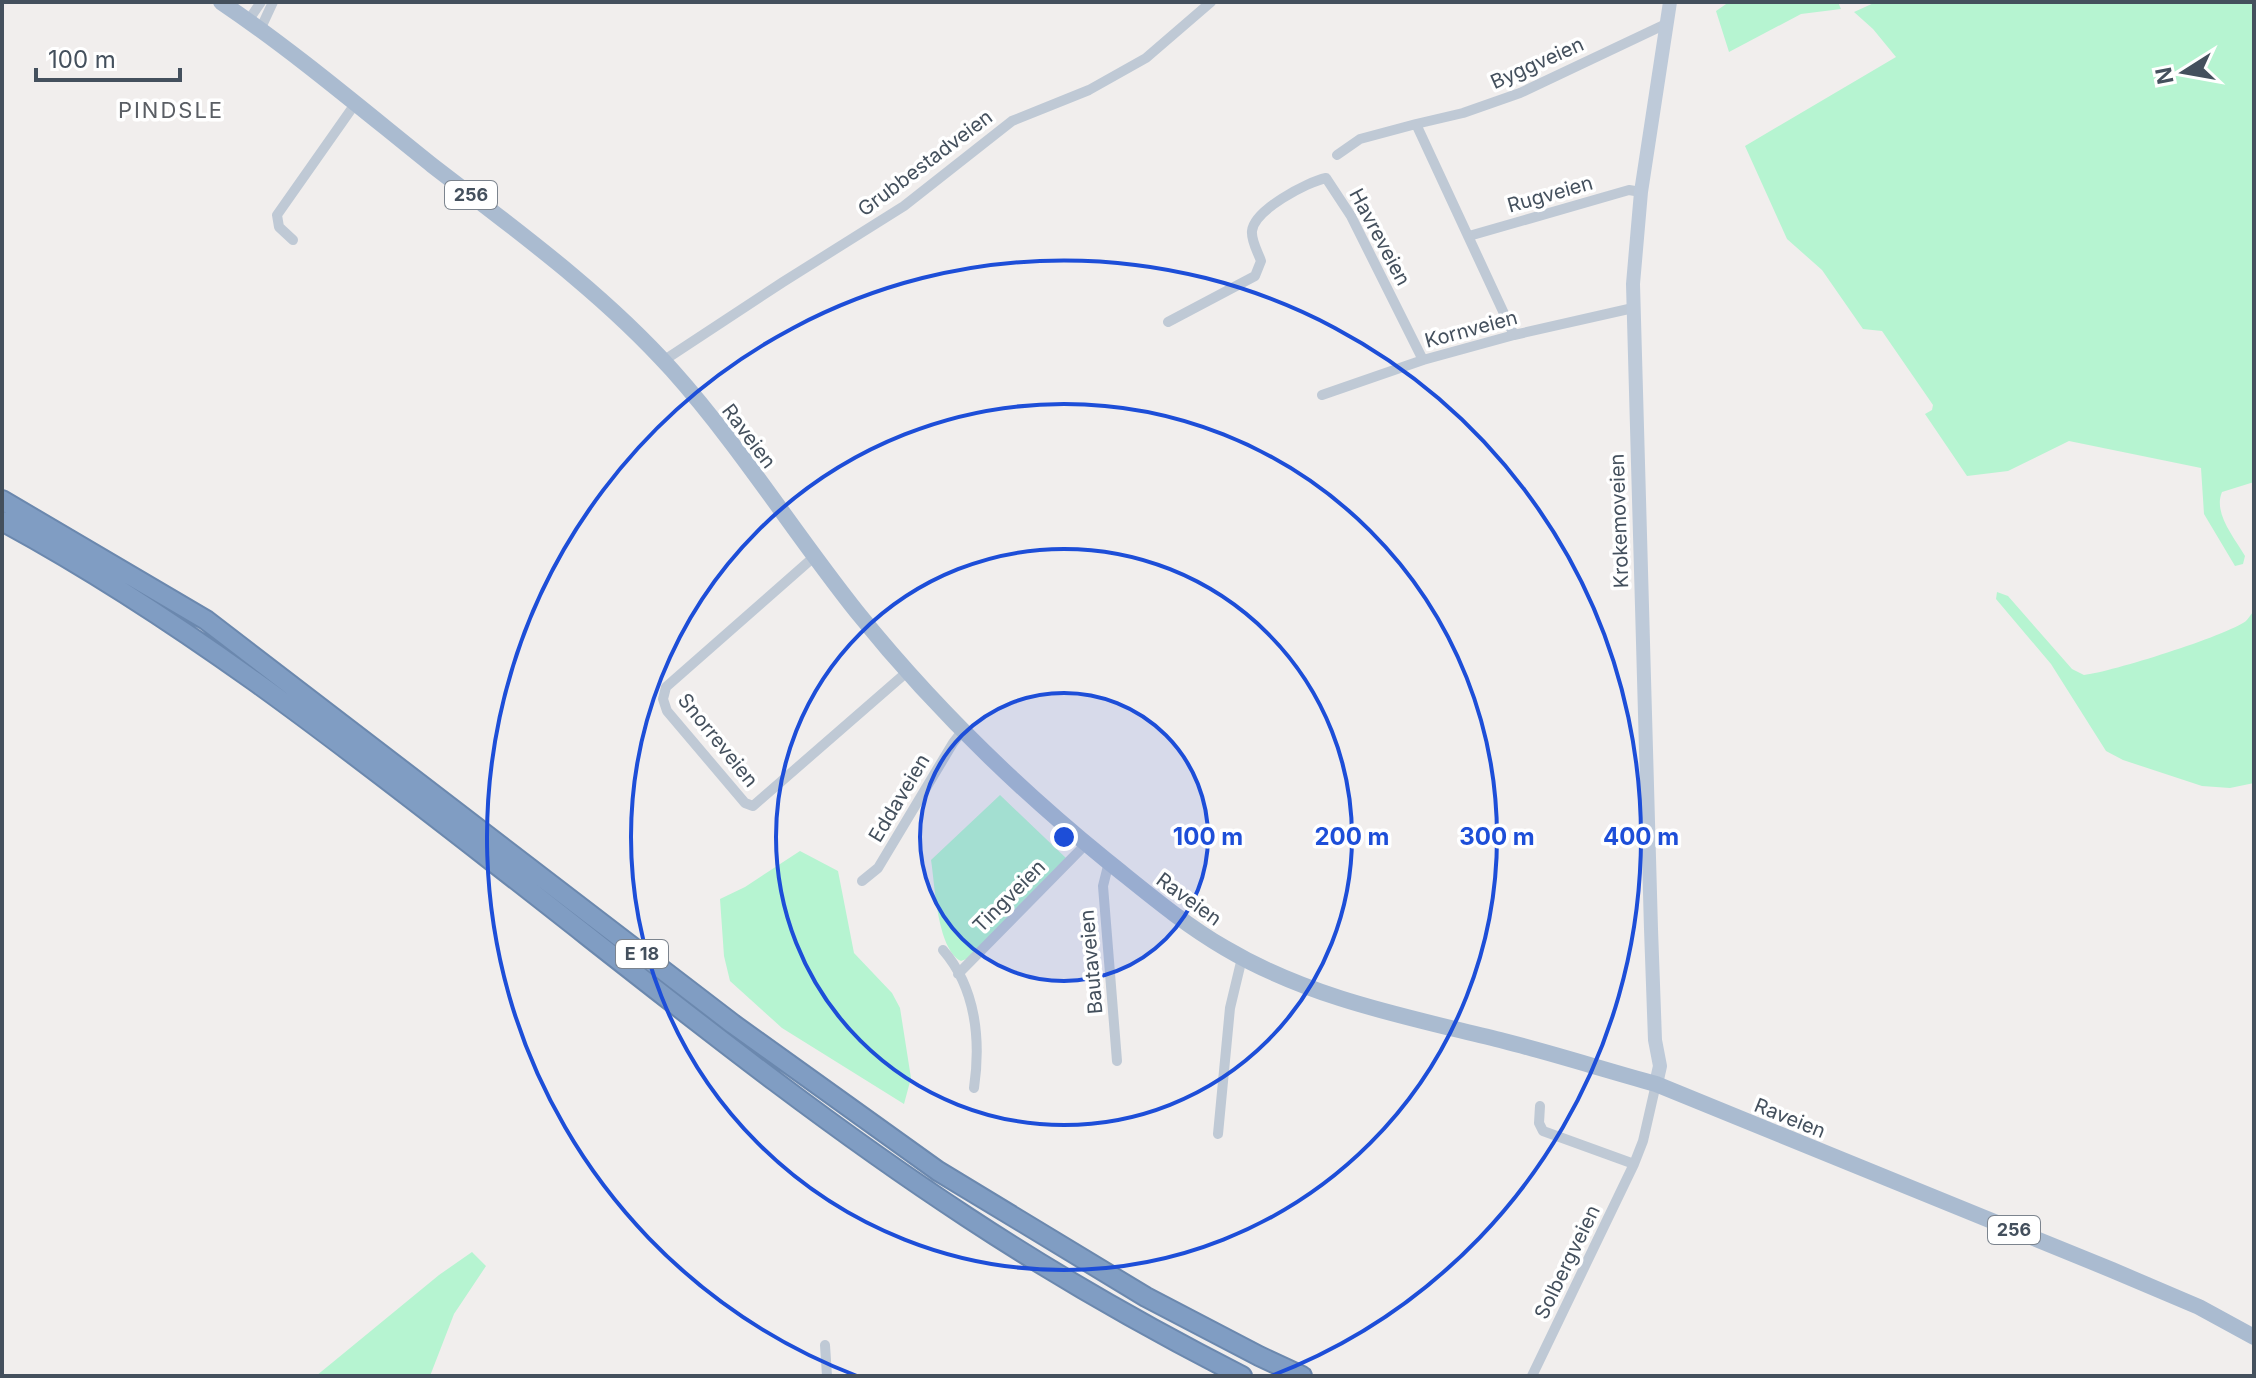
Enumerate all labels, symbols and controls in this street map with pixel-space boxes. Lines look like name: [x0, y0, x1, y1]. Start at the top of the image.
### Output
scale bar: [36, 32, 180, 82]
street label: Byggveien: [1487, 32, 1587, 94]
north arrow: [2144, 32, 2224, 112]
text: 100 m: [48, 45, 116, 74]
text: N: [2150, 65, 2179, 87]
district label: PINDSLE: [118, 97, 224, 123]
street label: Grubbestadveien: [853, 105, 997, 221]
street label: Rugveien: [1504, 170, 1596, 218]
road number: 256: [445, 181, 497, 209]
street label: Havreveien: [1344, 184, 1416, 290]
street label: Kornveien: [1422, 305, 1520, 353]
street label: Raveien: [717, 399, 781, 473]
street label: Krokemoveien: [1605, 453, 1633, 589]
street label: Snorreveien: [673, 688, 763, 792]
street label: Eddaveien: [863, 750, 935, 846]
text: 100 m: [1173, 822, 1243, 851]
text: 200 m: [1314, 822, 1390, 851]
text: 300 m: [1459, 822, 1535, 851]
text: 400 m: [1603, 822, 1679, 851]
centre of rings: [1050, 823, 1078, 851]
street label: Tingveien: [968, 855, 1050, 937]
street label: Raveien: [1152, 867, 1226, 931]
street label: Bautaveien: [1074, 909, 1108, 1015]
road number: E 18: [616, 940, 668, 968]
street label: Raveien: [1751, 1093, 1829, 1143]
street label: Solbergveien: [1529, 1201, 1605, 1323]
road number: 256: [1988, 1216, 2040, 1244]

